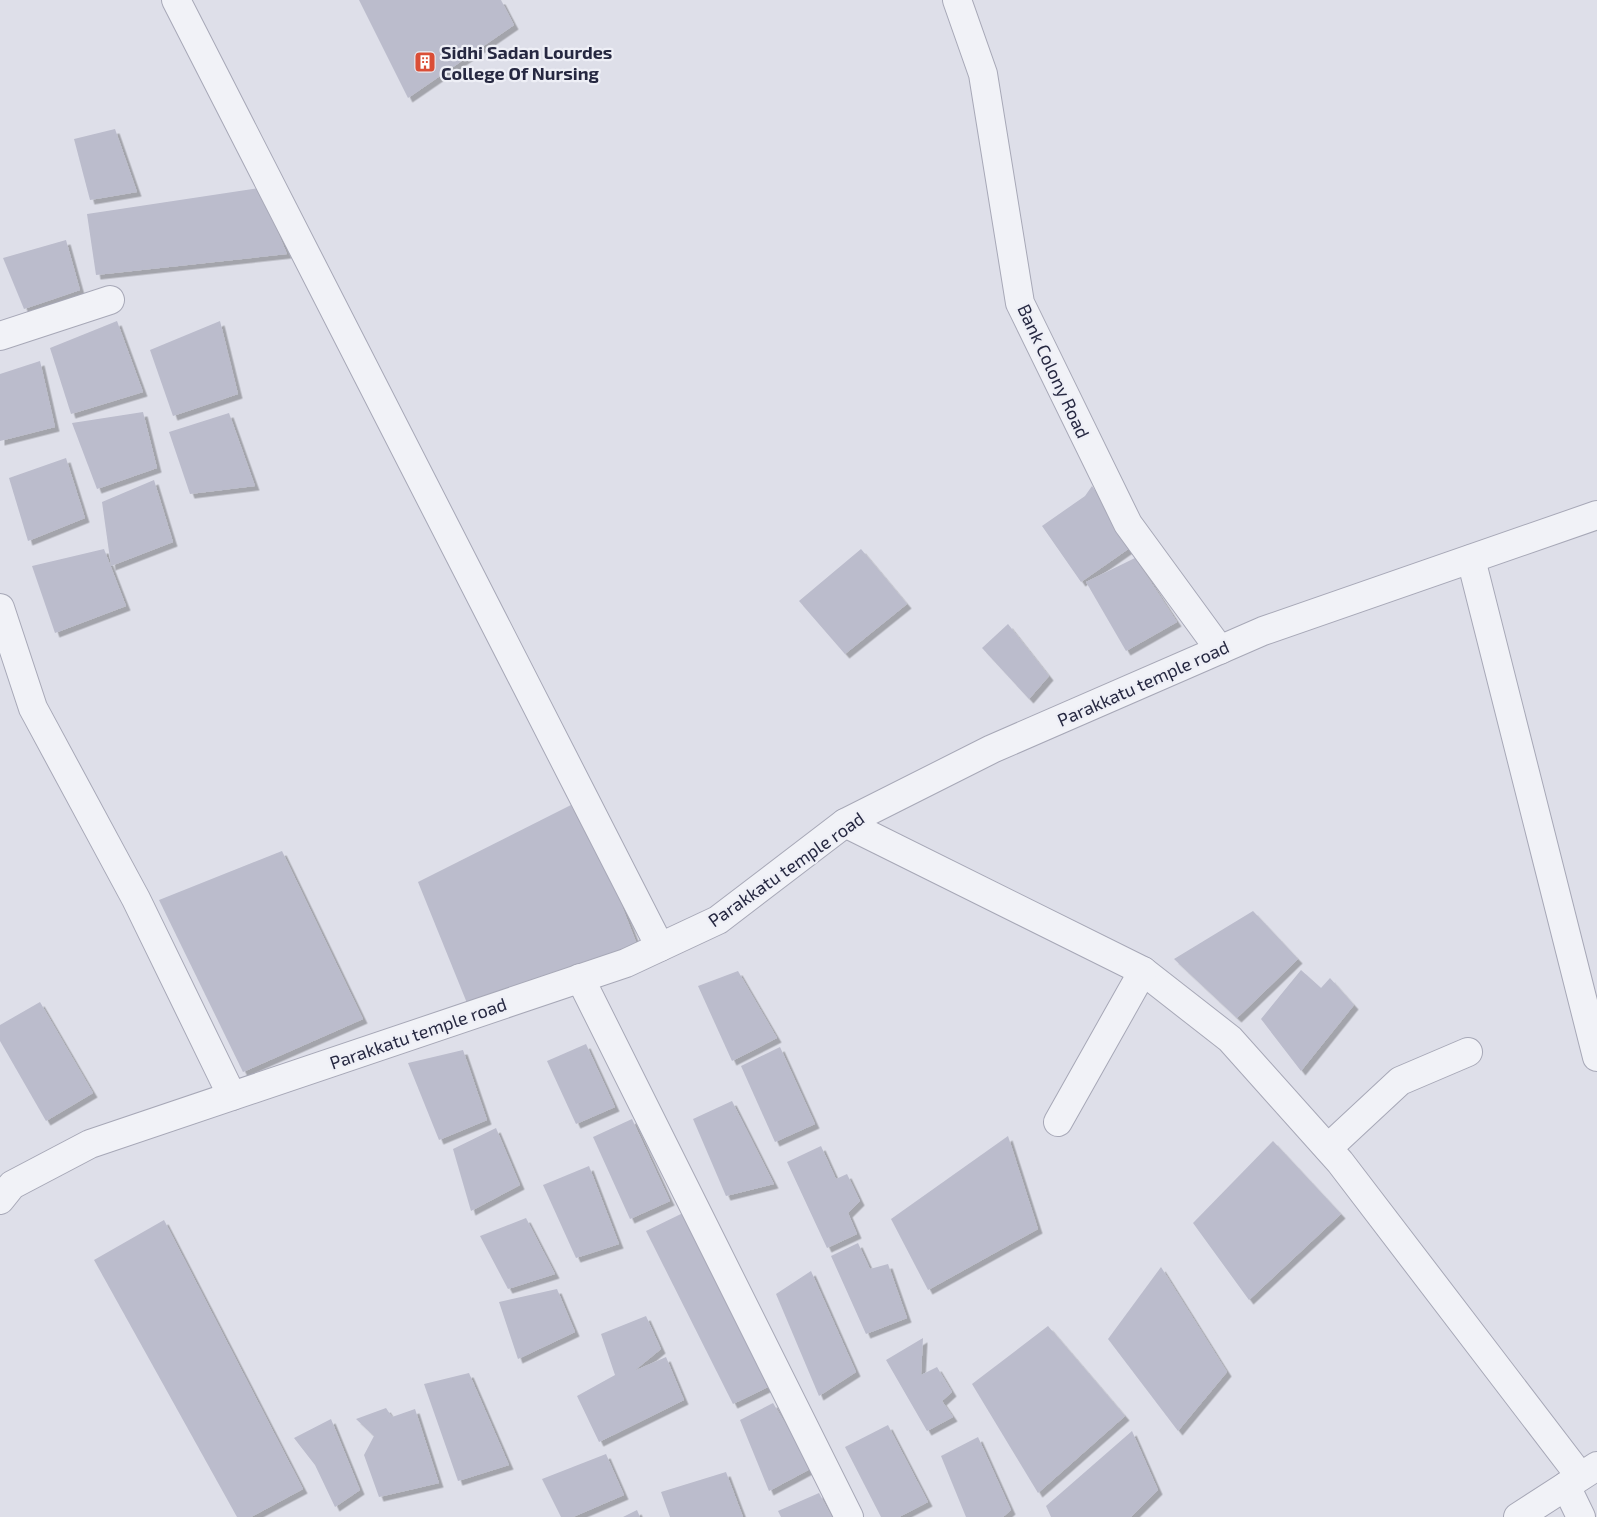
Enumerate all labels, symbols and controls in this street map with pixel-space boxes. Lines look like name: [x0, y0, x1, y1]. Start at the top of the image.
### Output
place label: Sidhi Sadan Lourdes College Of Nursing: [441, 41, 612, 84]
building icon: Sidhi Sadan Lourdes College Of Nursing: [413, 50, 437, 74]
street label: Bank Colony Road: [1013, 300, 1095, 442]
street label: Parakkatu temple road: [1054, 635, 1232, 731]
street label: Parakkatu temple road: [704, 807, 868, 931]
street label: Parakkatu temple road: [327, 992, 509, 1074]

